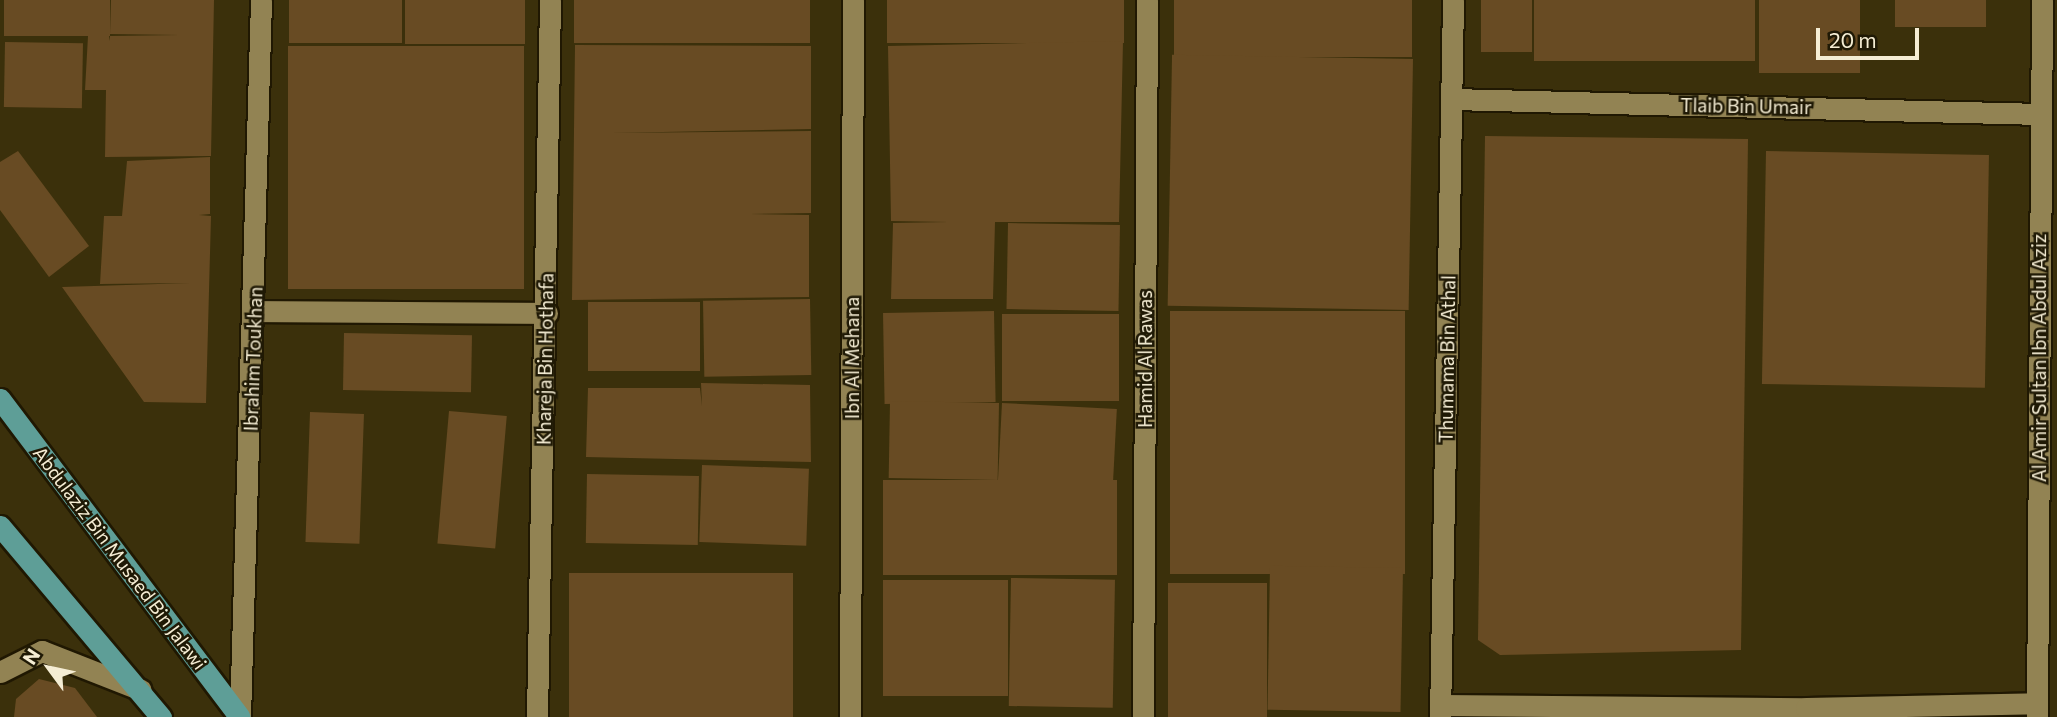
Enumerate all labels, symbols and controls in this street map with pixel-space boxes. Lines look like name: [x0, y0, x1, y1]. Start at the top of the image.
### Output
scale bar: [1819, 14, 1922, 58]
text: 20 m: [1829, 27, 1877, 52]
street label: Tlaib Bin Umair: [1680, 93, 1812, 119]
street label: Al Amir Sultan Ibn Abdul Aziz: [2028, 234, 2050, 482]
street label: Khareja Bin Hothafa: [532, 273, 558, 445]
street label: Thumama Bin Athal: [1434, 275, 1460, 443]
street label: Ibrahim Toukhan: [239, 286, 267, 432]
street label: Hamid Al Rawas: [1134, 290, 1156, 428]
street label: Ibn Al Mehana: [841, 297, 863, 419]
street label: Abdulaziz Bin Musaed Bin Jalawi: [29, 442, 211, 674]
north arrow: [14, 633, 84, 703]
text: N: [17, 644, 44, 669]

